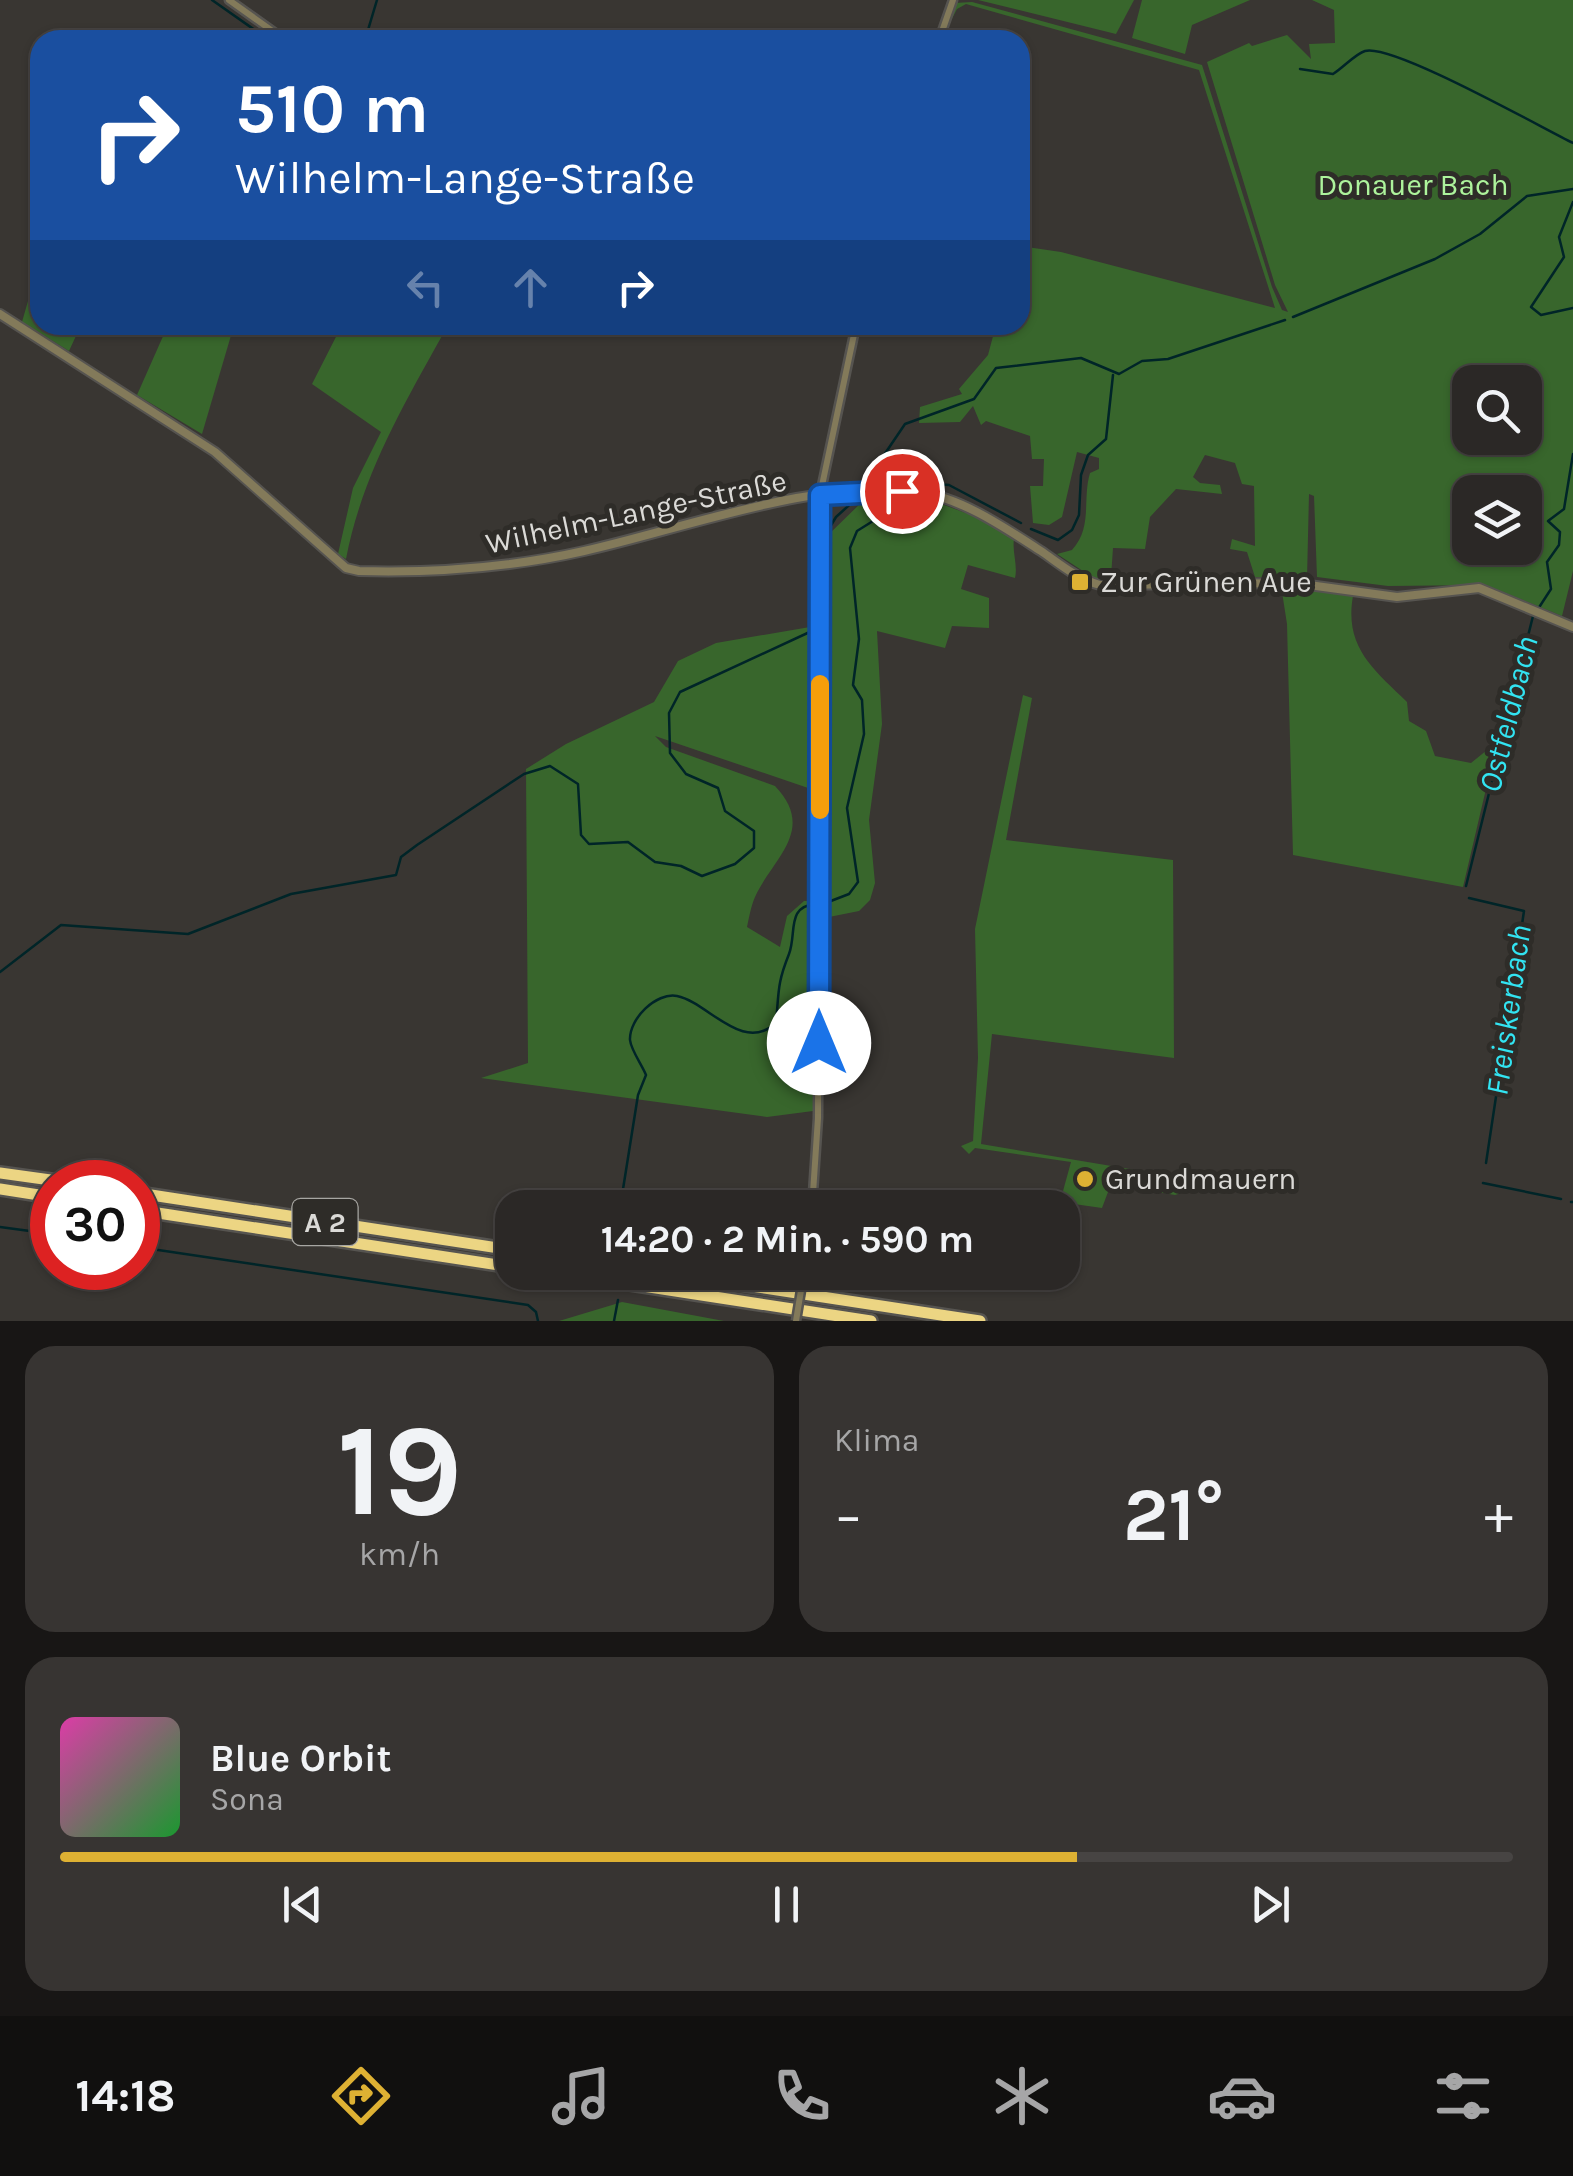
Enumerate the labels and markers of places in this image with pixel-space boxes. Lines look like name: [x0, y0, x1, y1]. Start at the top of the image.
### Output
pin: [860, 449, 945, 534]
place label: Zur Grünen Aue: [1100, 564, 1312, 600]
marker: Zur Grünen Aue: [1069, 571, 1091, 593]
place label: Grundmauern: [1105, 1161, 1296, 1197]
marker: Grundmauern: [1074, 1168, 1096, 1190]

